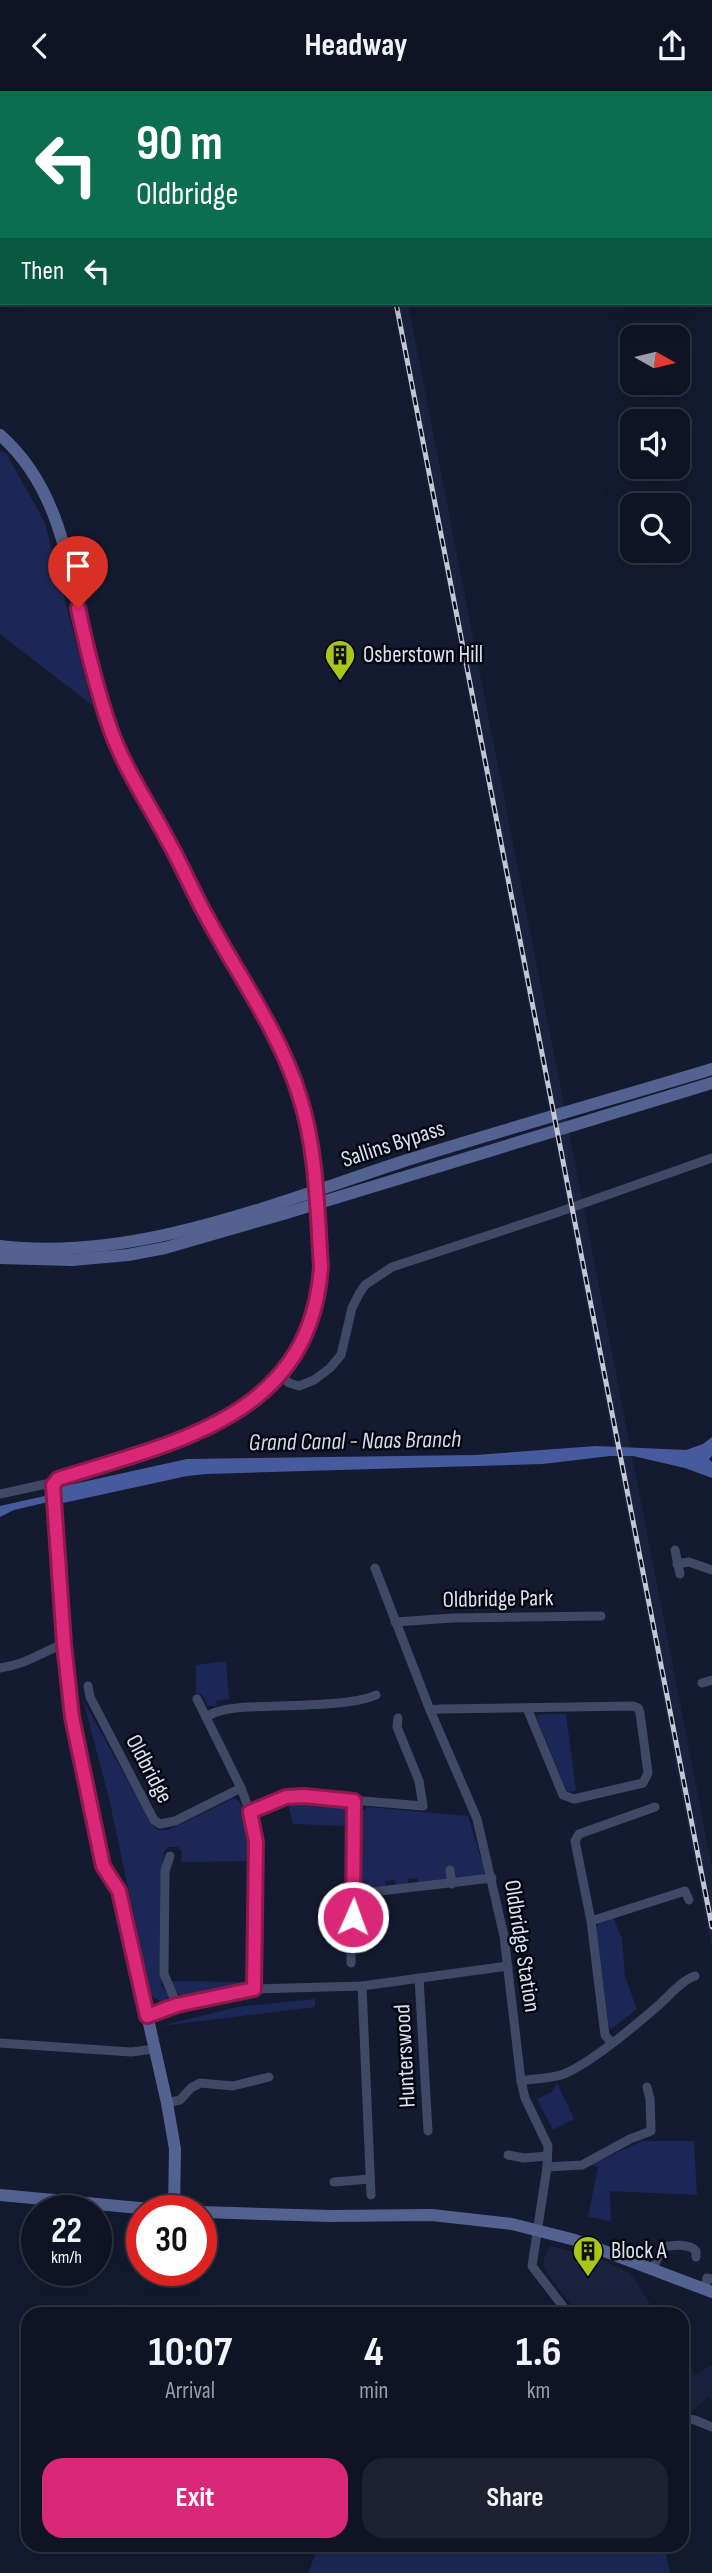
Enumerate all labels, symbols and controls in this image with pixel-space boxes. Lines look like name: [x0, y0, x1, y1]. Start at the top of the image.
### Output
text: Headway: [305, 26, 407, 65]
icon: back: [21, 27, 59, 65]
icon: share: [653, 27, 691, 65]
text: 90 m: [136, 115, 223, 174]
icon: left: [21, 119, 112, 210]
text: Oldbridge: [136, 175, 238, 214]
icon: left: [78, 252, 116, 290]
text: Then: [21, 256, 64, 287]
north arrow: [620, 325, 690, 395]
map controls: [620, 325, 690, 563]
button: sound: [620, 409, 690, 479]
button: search: [620, 493, 690, 563]
pin: [48, 536, 108, 608]
icon: arrive: [59, 547, 97, 585]
building icon: Osberstown Hill: [323, 638, 357, 682]
place label: Osberstown Hill: [363, 641, 483, 669]
street label: Sallins Bypass: [338, 1114, 448, 1174]
water label: Grand Canal - Naas Branch: [248, 1425, 462, 1457]
street label: Oldbridge Park: [442, 1584, 554, 1614]
street label: Oldbridge: [119, 1730, 179, 1808]
street label: Oldbridge Station: [498, 1878, 546, 2014]
position arrow: [316, 1880, 390, 1954]
street label: Hunterswood: [388, 2004, 422, 2108]
speed limit sign: 30: [126, 2195, 217, 2286]
text: 22: [51, 2210, 82, 2253]
building icon: Block A: [571, 2234, 605, 2278]
place label: Block A: [611, 2237, 667, 2265]
text: km/h: [51, 2247, 82, 2268]
text: 10:07: [148, 2327, 232, 2378]
text: 4: [364, 2327, 384, 2378]
text: 1.6: [516, 2327, 562, 2378]
text: Arrival: [165, 2377, 215, 2405]
text: min: [359, 2377, 388, 2405]
text: km: [527, 2377, 550, 2405]
button: Exit: [42, 2458, 348, 2538]
button: Share: [362, 2458, 668, 2538]

